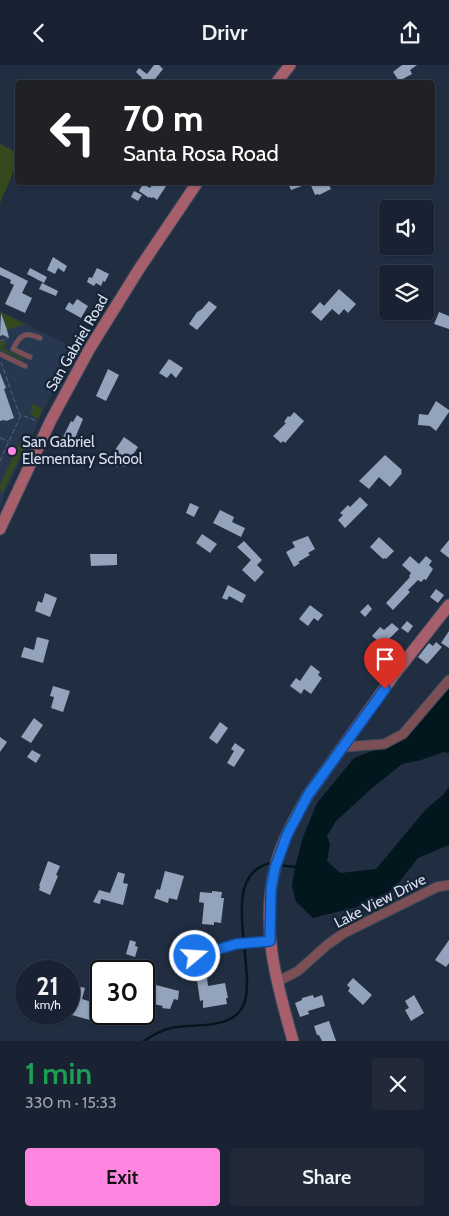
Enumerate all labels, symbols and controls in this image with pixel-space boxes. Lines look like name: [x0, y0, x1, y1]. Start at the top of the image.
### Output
icon: back: [25, 19, 53, 47]
text: Drivr: [202, 19, 247, 46]
icon: share: [396, 19, 424, 47]
text: 70 m: [123, 97, 204, 140]
icon: left: [40, 100, 105, 165]
text: Santa Rosa Road: [123, 140, 279, 167]
map controls: [379, 200, 434, 320]
button: sound: [379, 200, 434, 255]
button: layers: [379, 265, 434, 320]
street label: San Gabriel Road: [42, 292, 112, 394]
place label: San Gabriel Elementary School: [22, 433, 143, 468]
marker: San Gabriel Elementary School: [6, 445, 18, 457]
pin: [364, 638, 406, 689]
icon: arrive: [371, 645, 399, 673]
street label: Lake View Drive: [331, 870, 429, 932]
position arrow: [168, 929, 220, 981]
speed limit sign: 30: [90, 960, 155, 1025]
text: 21: [36, 971, 59, 1001]
text: km/h: [34, 997, 61, 1012]
text: 1 min: [25, 1055, 92, 1092]
button: close: [372, 1058, 424, 1110]
text: 330 m · 15:33: [25, 1093, 117, 1112]
button: Exit: [25, 1148, 220, 1206]
button: Share: [230, 1148, 424, 1206]

